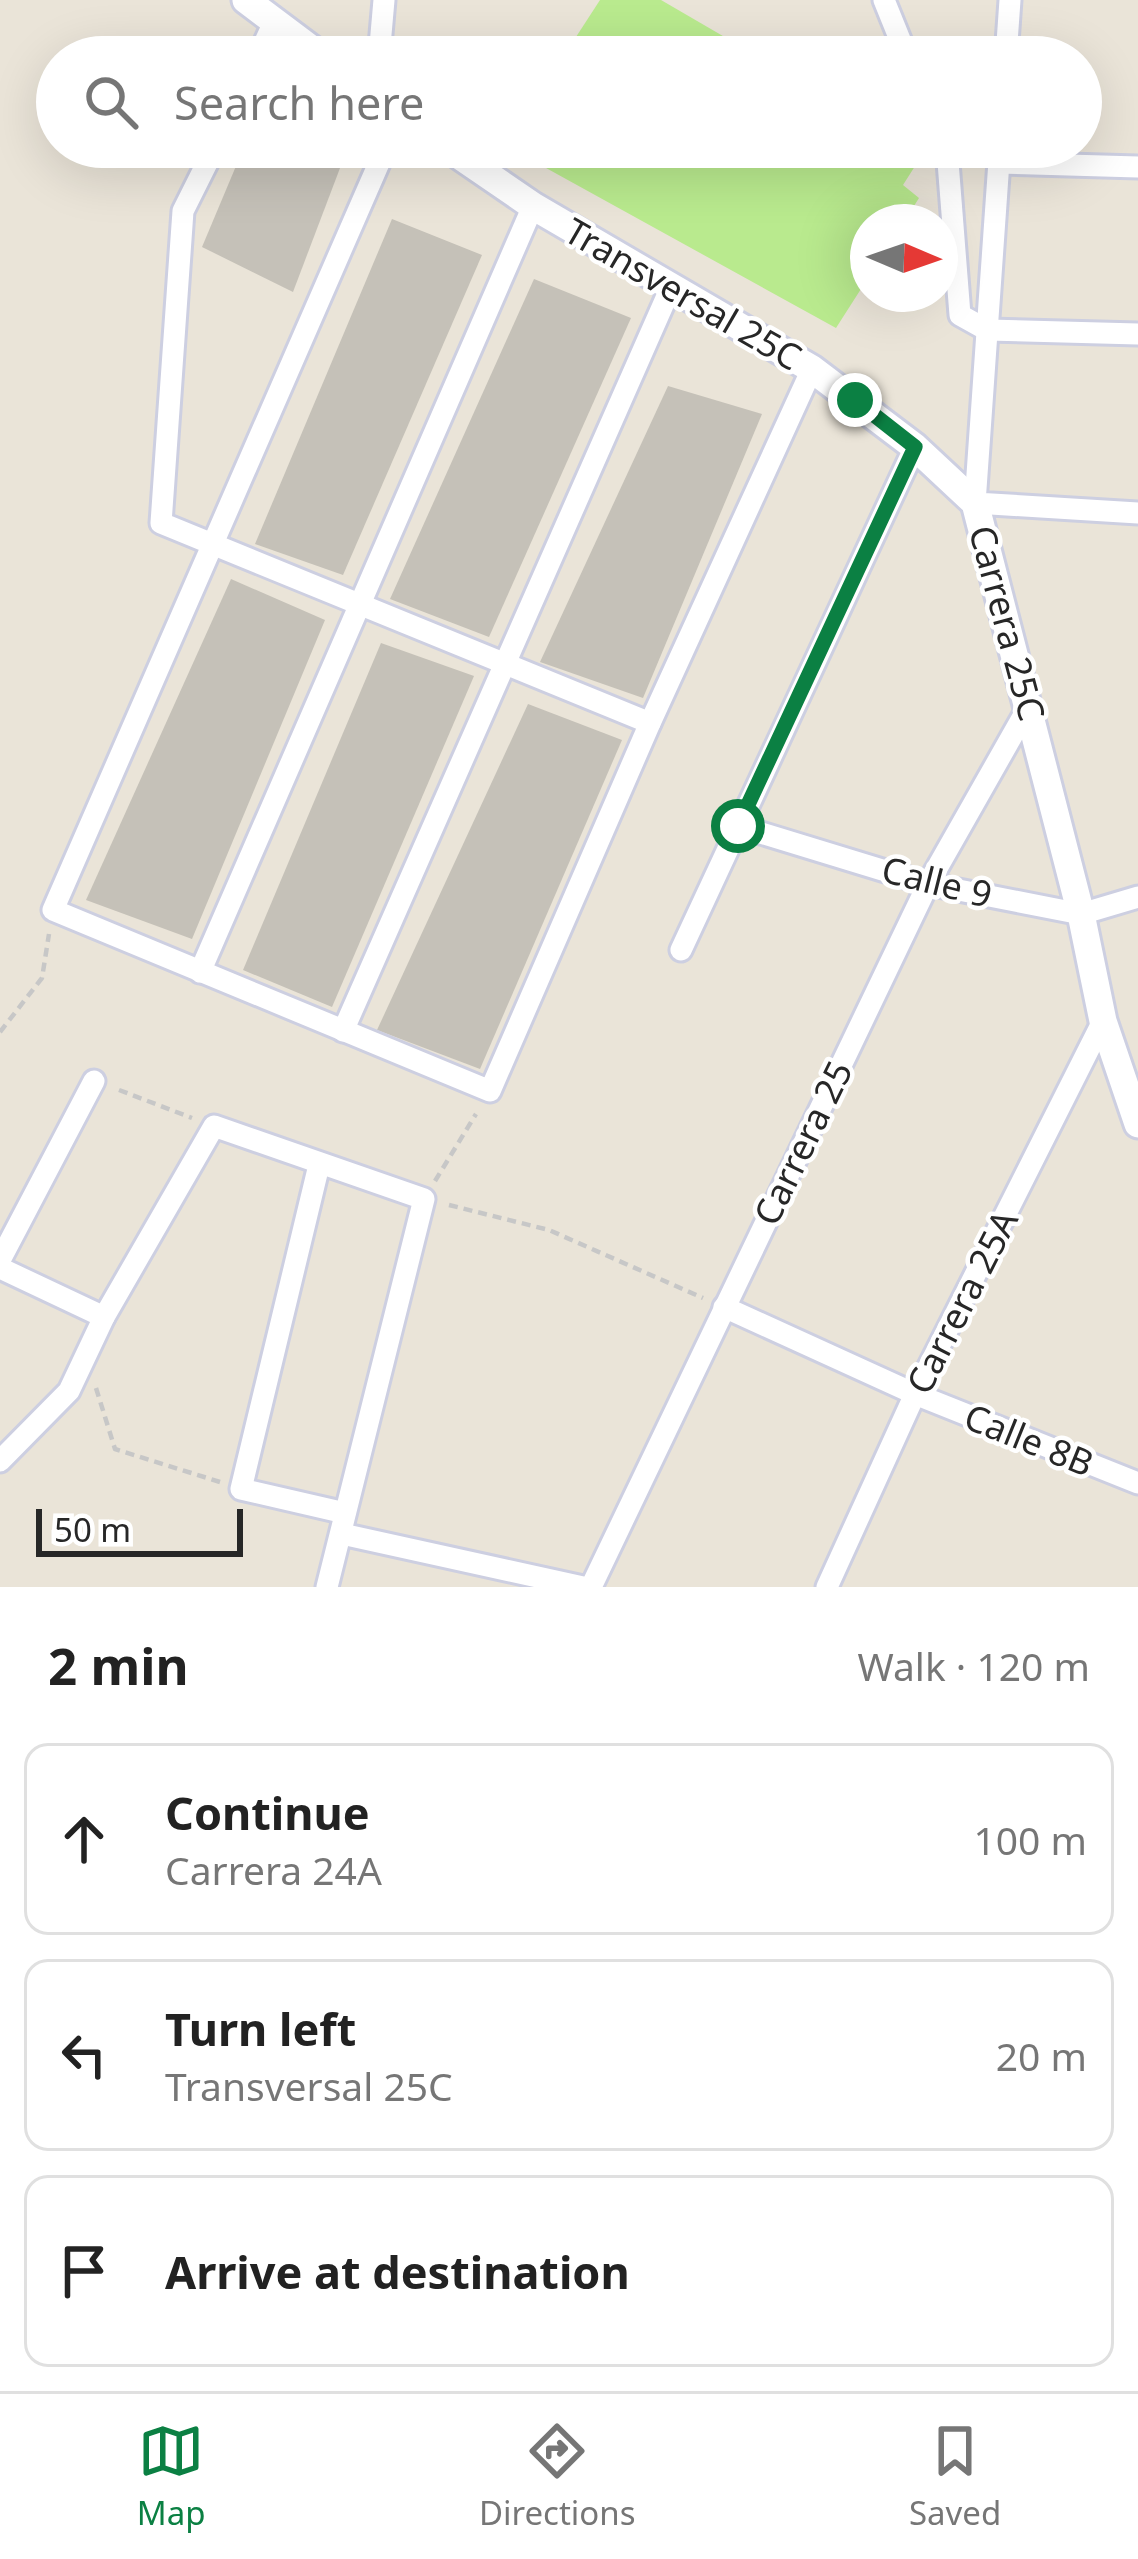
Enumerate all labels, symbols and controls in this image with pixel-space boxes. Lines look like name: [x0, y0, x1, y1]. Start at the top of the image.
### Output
search box: [36, 36, 1102, 168]
icon: search: [78, 69, 144, 135]
text: Search here: [174, 72, 424, 133]
north arrow: [850, 204, 958, 312]
street label: Transversal 25C: [556, 206, 810, 381]
route end: [828, 373, 882, 427]
street label: Carrera 25C: [958, 520, 1057, 726]
route start: [711, 799, 765, 853]
street label: Calle 9: [877, 844, 997, 919]
street label: Carrera 25: [742, 1052, 863, 1233]
street label: Carrera 25A: [894, 1201, 1029, 1402]
street label: Calle 8B: [957, 1391, 1101, 1488]
scale bar: [36, 1503, 243, 1556]
text: 50 m: [54, 1507, 131, 1552]
text: 2 min: [48, 1630, 189, 1700]
text: Walk · 120 m: [857, 1639, 1090, 1692]
text: Continue: [165, 1782, 370, 1843]
icon: ahead: [51, 1806, 117, 1872]
text: 100 m: [973, 1813, 1087, 1866]
text: Carrera 24A: [165, 1843, 382, 1896]
text: Turn left: [165, 1998, 356, 2059]
icon: left: [51, 2022, 117, 2088]
text: 20 m: [996, 2029, 1087, 2082]
text: Transversal 25C: [165, 2059, 453, 2112]
icon: arrive: [51, 2238, 117, 2304]
text: Arrive at destination: [165, 2241, 630, 2302]
tab: Map: [137, 2418, 205, 2535]
tab: Directions: [479, 2418, 636, 2535]
tab: Saved: [909, 2418, 1001, 2535]

